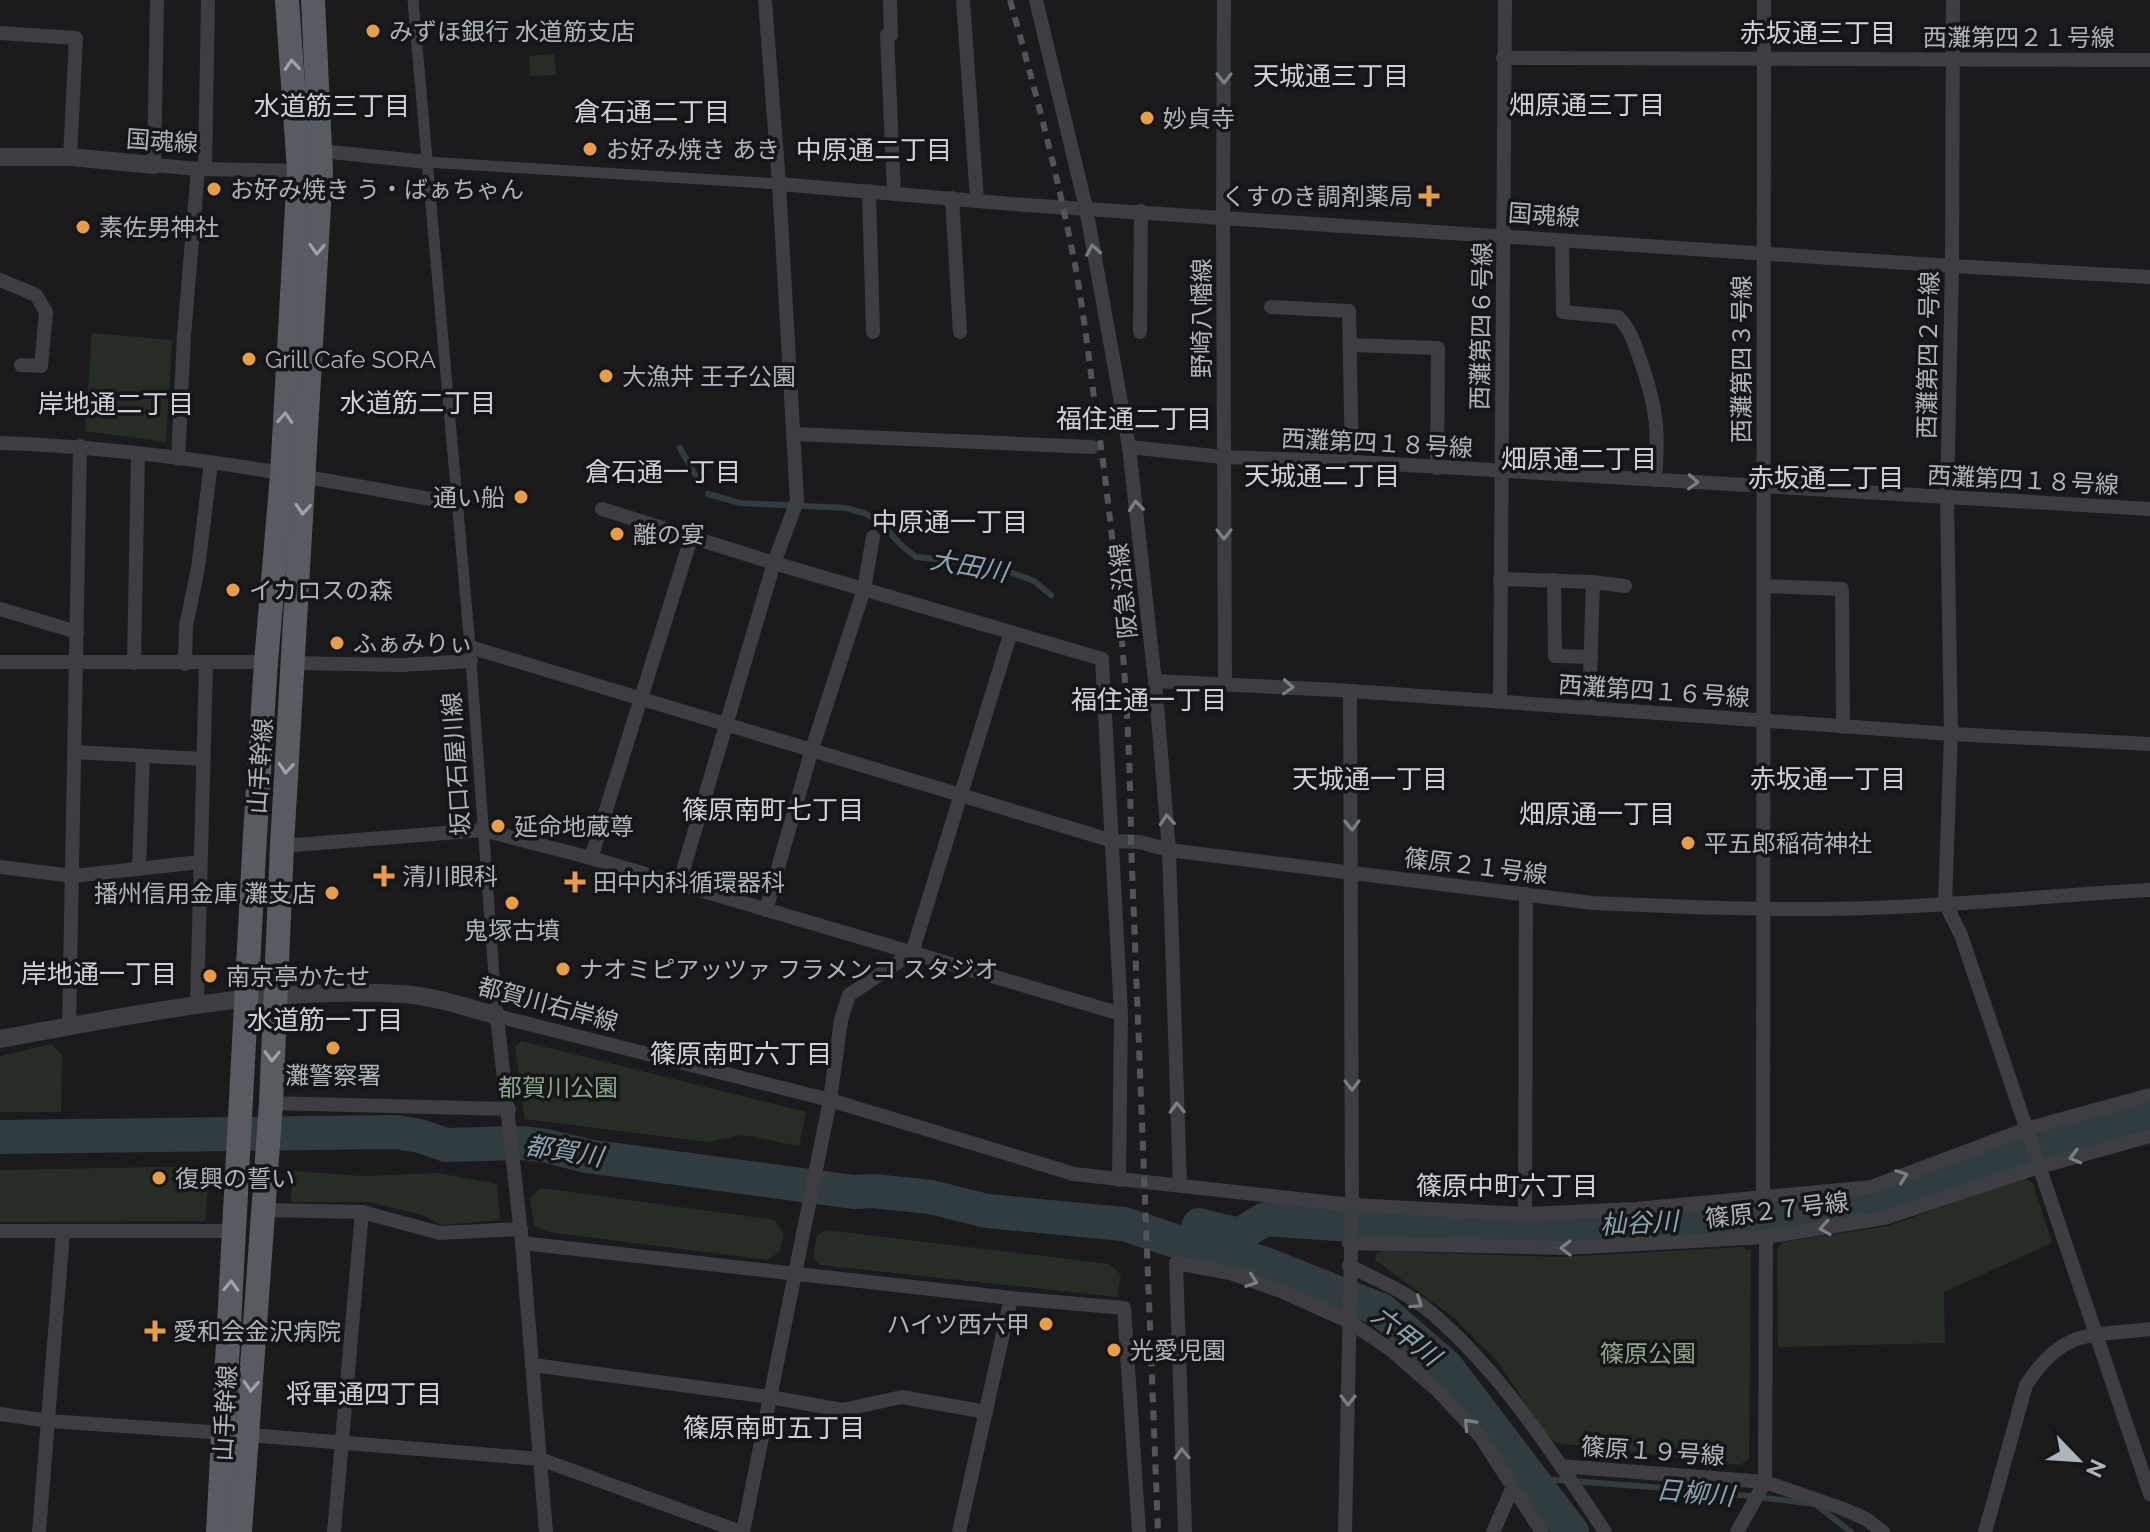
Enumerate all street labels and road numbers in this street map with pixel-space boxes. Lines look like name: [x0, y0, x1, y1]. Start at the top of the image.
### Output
street label: 西灘第四２１号線: [1923, 23, 2115, 52]
street label: 国魂線: [125, 124, 199, 158]
street label: 国魂線: [1507, 198, 1581, 232]
street label: 西灘第四６号線: [1465, 242, 1497, 410]
street label: 野崎八幡線: [1187, 258, 1216, 378]
street label: 西灘第四２号線: [1912, 271, 1944, 439]
street label: 西灘第四３号線: [1727, 275, 1756, 443]
street label: 西灘第四１８号線: [1280, 423, 1474, 463]
street label: 西灘第四１８号線: [1926, 460, 2120, 500]
street label: 阪急沿線: [1104, 542, 1142, 640]
street label: 西灘第四１６号線: [1557, 670, 1751, 712]
street label: 坂口石屋川線: [437, 691, 475, 837]
street label: 山手幹線: [242, 717, 278, 815]
street label: 篠原２１号線: [1403, 843, 1549, 889]
street label: 都賀川右岸線: [475, 971, 621, 1037]
street label: 篠原２７号線: [1704, 1187, 1850, 1233]
street label: 山手幹線: [208, 1364, 242, 1462]
street label: 篠原１９号線: [1580, 1432, 1726, 1470]

